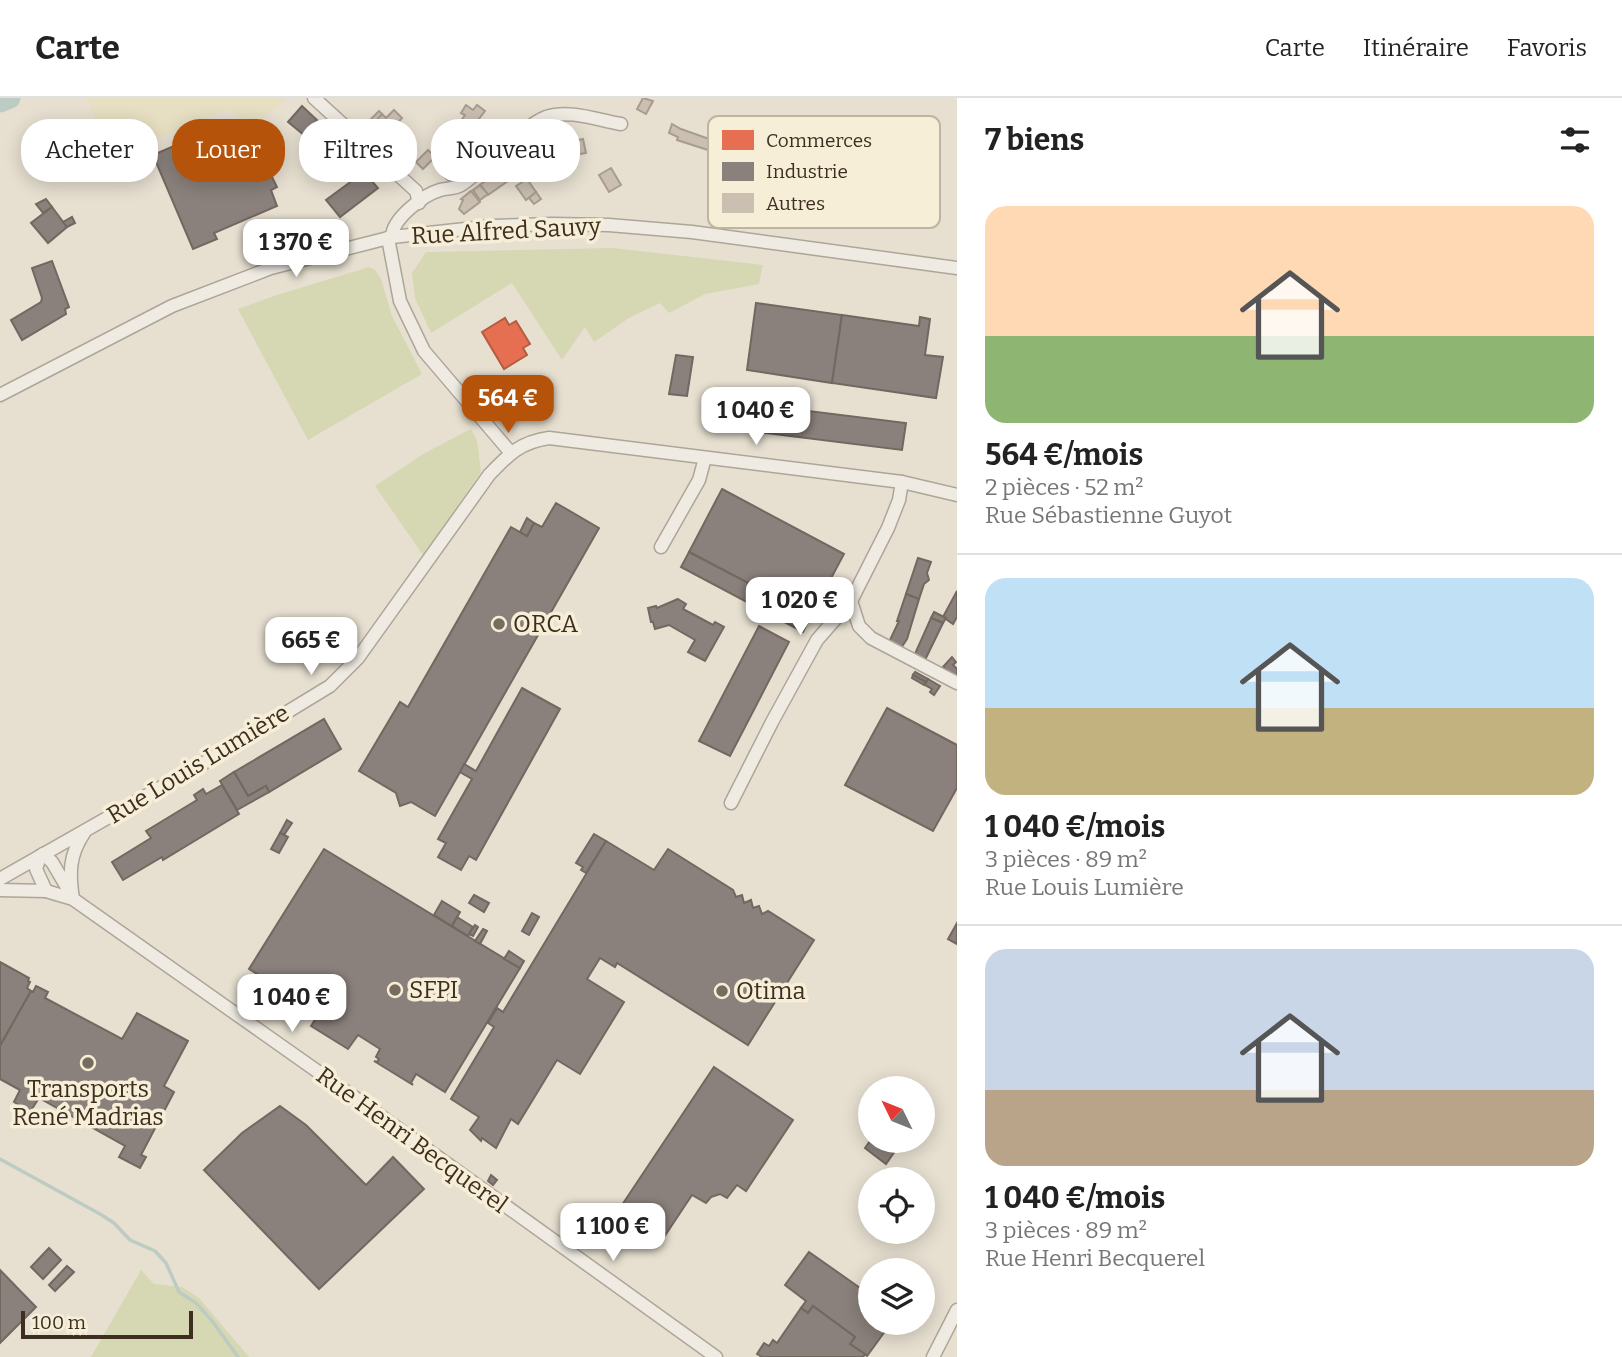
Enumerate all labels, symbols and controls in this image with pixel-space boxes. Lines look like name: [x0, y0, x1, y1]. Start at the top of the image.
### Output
text: Carte: [35, 28, 120, 68]
text: Carte: [1265, 34, 1325, 62]
text: Itinéraire: [1363, 34, 1469, 62]
text: Favoris: [1507, 34, 1587, 62]
legend: [708, 116, 940, 228]
chip: Acheter: [21, 119, 158, 182]
chip: Louer: [172, 119, 285, 182]
chip: Filtres: [299, 119, 417, 182]
chip: Nouveau: [431, 119, 580, 182]
icon: filters: [1556, 121, 1594, 159]
text: 7 biens: [985, 122, 1084, 158]
text: Commerces: [766, 129, 872, 152]
text: Industrie: [766, 160, 848, 183]
text: Autres: [766, 192, 825, 215]
street label: Rue Alfred Sauvy: [410, 212, 602, 250]
pin: 1 370 €: [231, 220, 361, 279]
text: 1 370 €: [259, 228, 333, 256]
icon: home: [1227, 252, 1353, 378]
pin: 564 €: [459, 376, 557, 435]
text: 564 €: [478, 384, 538, 412]
pin: 1 040 €: [691, 388, 821, 447]
text: 1 040 €: [717, 396, 795, 424]
text: 564 €/mois: [985, 437, 1143, 473]
text: 2 pièces · 52 m²: [985, 473, 1143, 501]
text: Rue Sébastienne Guyot: [985, 501, 1232, 529]
pin: 1 020 €: [735, 578, 865, 637]
text: 1 020 €: [762, 586, 838, 614]
place label: ORCA: [513, 610, 578, 638]
marker: ORCA: [491, 616, 507, 632]
pin: 665 €: [262, 618, 360, 677]
icon: home: [1227, 624, 1353, 750]
text: 665 €: [281, 626, 341, 654]
street label: Rue Louis Lumière: [102, 699, 294, 829]
text: 1 040 €/mois: [985, 809, 1165, 845]
text: 3 pièces · 89 m²: [985, 845, 1147, 873]
text: Rue Louis Lumière: [985, 873, 1184, 901]
pin: 1 040 €: [227, 974, 357, 1034]
place label: SFPI: [409, 976, 458, 1004]
place label: Otima: [736, 977, 806, 1005]
marker: SFPI: [387, 982, 403, 998]
text: 1 040 €: [253, 983, 331, 1011]
marker: Otima: [714, 983, 730, 999]
icon: home: [1227, 995, 1353, 1121]
marker: Transports René Madrias: [80, 1055, 96, 1071]
street label: Rue Henri Becquerel: [311, 1061, 513, 1219]
place label: Transports René Madrias: [12, 1075, 164, 1131]
north arrow: [858, 1076, 934, 1153]
map controls: [858, 1076, 935, 1335]
button: locate: [858, 1167, 935, 1244]
text: 1 040 €/mois: [985, 1180, 1165, 1216]
pin: 1 100 €: [548, 1204, 678, 1263]
text: 1 100 €: [576, 1212, 650, 1240]
text: 3 pièces · 89 m²: [985, 1216, 1147, 1244]
text: Rue Henri Becquerel: [985, 1244, 1205, 1272]
button: layers: [858, 1258, 935, 1335]
scale bar: [21, 1308, 192, 1340]
text: 100 m: [32, 1311, 86, 1334]

